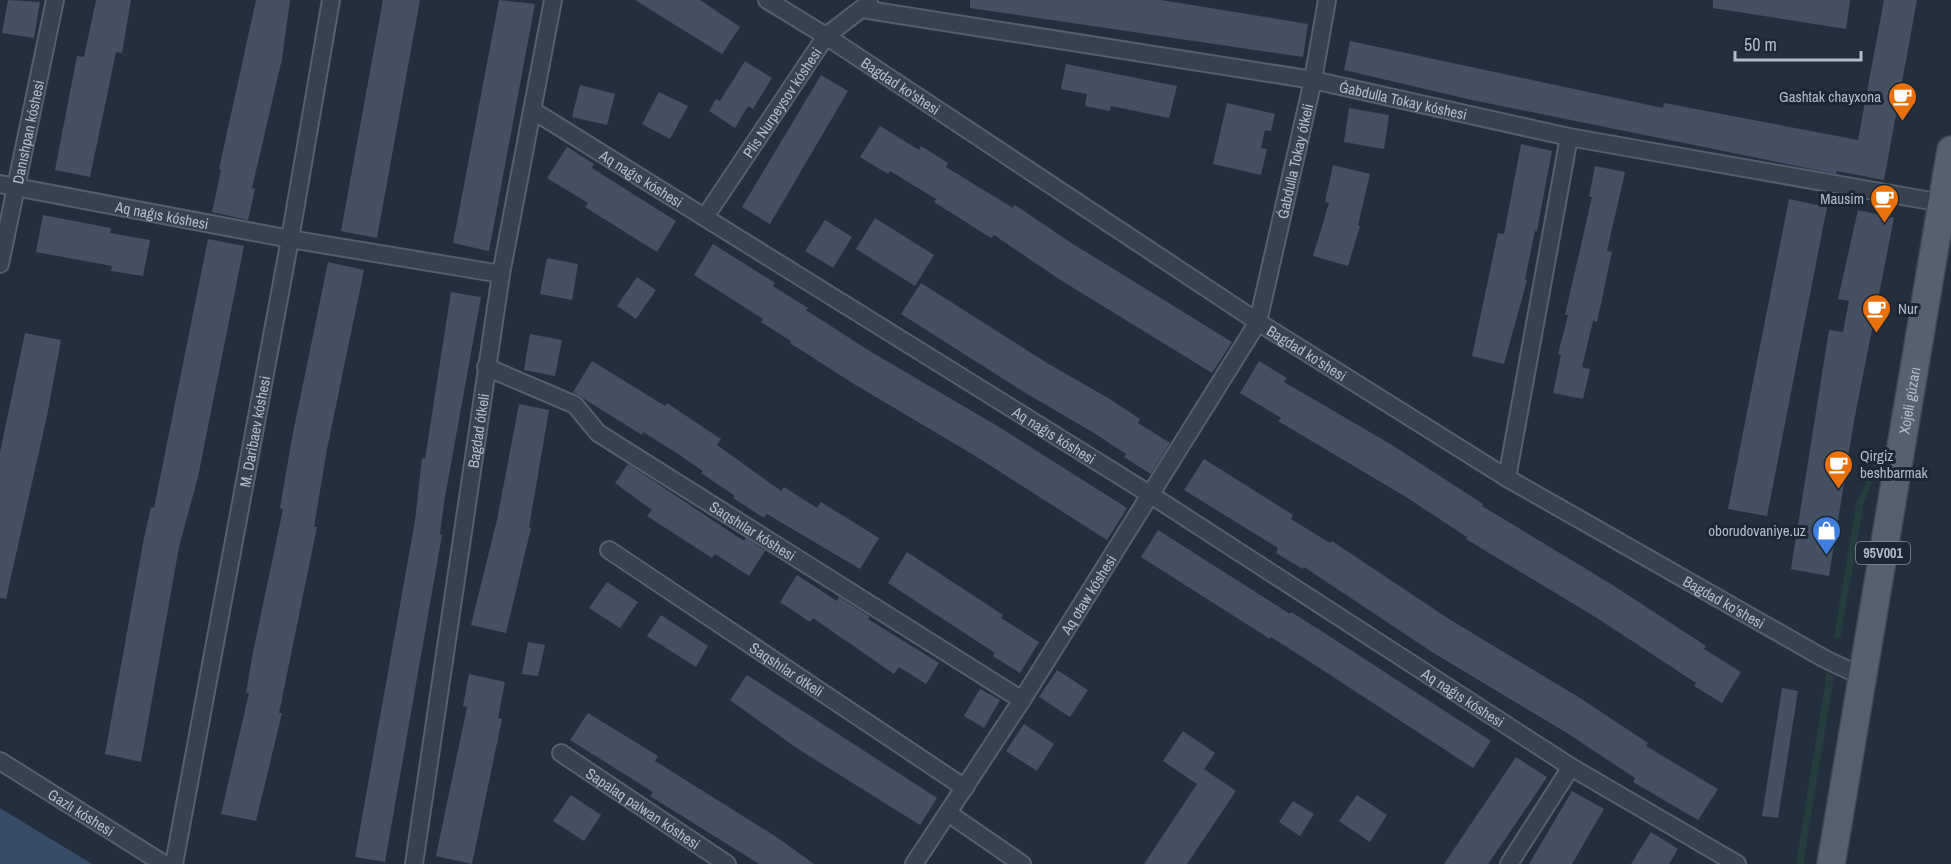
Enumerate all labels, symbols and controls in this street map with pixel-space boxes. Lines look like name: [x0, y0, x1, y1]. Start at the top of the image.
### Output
scale bar: [1735, 24, 1861, 62]
text: 50 m: [1744, 32, 1777, 57]
street label: Plis Nurpeysov kóshesi: [737, 43, 826, 162]
street label: Bagdad ko'shesi: [857, 52, 945, 119]
street label: Ǵabdulla Tokay kóshesi: [1337, 76, 1469, 125]
street label: Danıshpan kóshesi: [7, 78, 49, 186]
cafe icon: Gashtak chayxona: [1886, 80, 1918, 122]
place label: Gashtak chayxona: [1779, 86, 1881, 107]
street label: Ǵabdulla Tokay ótkeli: [1271, 101, 1318, 221]
street label: Aq naǵıs kóshesi: [595, 144, 687, 212]
cafe icon: Mausim: [1869, 182, 1901, 224]
place label: Mausim: [1820, 188, 1864, 209]
street label: Aq naǵıs kóshesi: [113, 195, 210, 234]
cafe icon: Nur: [1861, 292, 1893, 334]
place label: Nur: [1898, 298, 1918, 319]
street label: Bagdad ko'shesi: [1263, 320, 1351, 386]
street label: Xojeli gúzarı: [1893, 365, 1925, 436]
street label: M. Daribaev kóshesi: [234, 374, 275, 489]
street label: Bagdad ótkeli: [462, 392, 494, 469]
street label: Aq naǵıs kóshesi: [1008, 400, 1100, 469]
place label: Qirgiz beshbarmak: [1860, 445, 1929, 483]
cafe icon: Qirgiz beshbarmak: [1823, 448, 1855, 490]
street label: Saqshılar kóshesi: [706, 496, 800, 565]
shop icon: oborudovaniye.uz: [1811, 514, 1843, 556]
place label: oborudovaniye.uz: [1708, 520, 1806, 541]
road number: 95V001: [1856, 542, 1910, 564]
street label: Aq otaw kóshesi: [1055, 550, 1121, 639]
street label: Bagdad ko'shesi: [1680, 570, 1769, 633]
street label: Saqshılar ótkeli: [746, 637, 828, 701]
street label: Aq naǵıs kóshesi: [1417, 662, 1509, 732]
street label: Sapalaq palwan kóshesi: [582, 762, 705, 854]
street label: Gazlı kóshesi: [44, 783, 118, 841]

